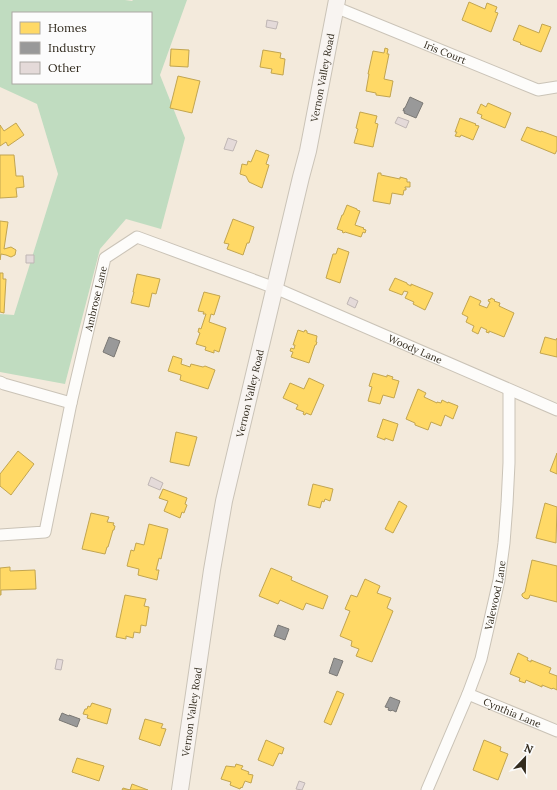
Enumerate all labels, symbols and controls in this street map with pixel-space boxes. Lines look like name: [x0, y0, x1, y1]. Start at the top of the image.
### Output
legend: [12, 12, 152, 84]
text: Homes: [48, 20, 87, 35]
street label: Vernon Valley Road: [307, 32, 337, 124]
street label: Iris Court: [422, 38, 468, 67]
text: Industry: [48, 40, 96, 55]
text: Other: [48, 60, 82, 75]
street label: Ambrose Lane: [81, 264, 110, 333]
street label: Woody Lane: [386, 331, 445, 366]
street label: Vernon Valley Road: [233, 348, 266, 440]
street label: Valewood Lane: [481, 559, 508, 632]
street label: Vernon Valley Road: [178, 666, 204, 758]
street label: Cynthia Lane: [481, 695, 544, 730]
north arrow: [505, 738, 545, 778]
text: N: [522, 741, 536, 757]

